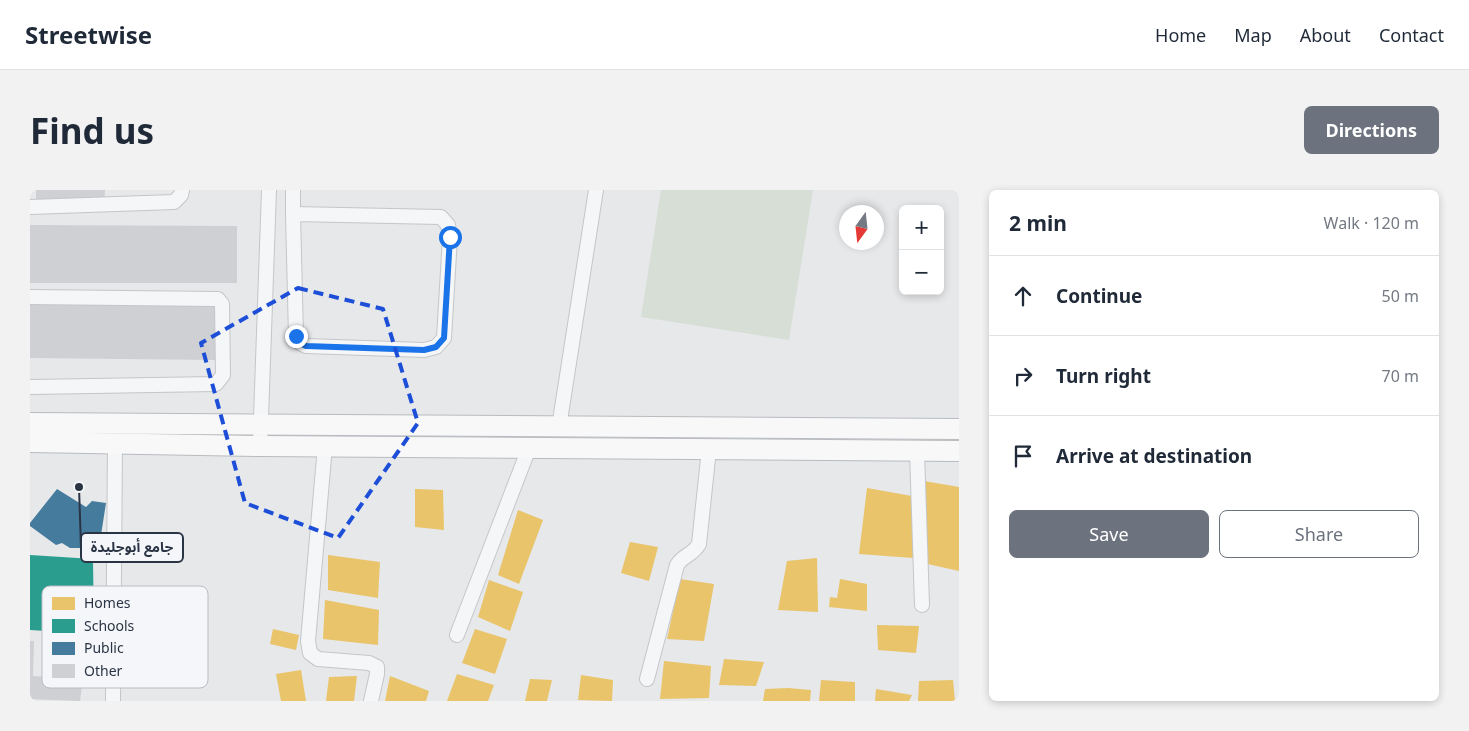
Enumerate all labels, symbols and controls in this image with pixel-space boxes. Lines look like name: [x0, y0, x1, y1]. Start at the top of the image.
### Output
text: Streetwise: [25, 18, 152, 51]
text: Home: [1155, 23, 1206, 47]
text: Map: [1234, 23, 1272, 47]
text: About: [1300, 23, 1351, 47]
text: Contact: [1379, 23, 1444, 47]
button: Directions: [1304, 106, 1439, 154]
text: Find us: [30, 107, 154, 154]
north arrow: [839, 205, 884, 250]
map controls: [899, 205, 944, 295]
button: +: [899, 205, 944, 250]
text: 2 min: [1009, 209, 1067, 237]
text: Walk · 120 m: [1324, 212, 1419, 234]
route start: [439, 226, 462, 249]
button: −: [899, 250, 944, 295]
icon: ahead: [1009, 282, 1037, 310]
text: Continue: [1056, 283, 1142, 309]
text: 50 m: [1382, 285, 1419, 307]
route end: [285, 325, 308, 348]
icon: right: [1009, 362, 1037, 390]
text: Turn right: [1056, 363, 1151, 389]
text: 70 m: [1382, 365, 1419, 387]
icon: arrive: [1009, 442, 1037, 470]
text: Arrive at destination: [1056, 443, 1252, 469]
button: Save: [1009, 510, 1209, 558]
button: Share: [1219, 510, 1419, 558]
callout: جامع أبوجليدة: [81, 533, 183, 562]
text: جامع أبوجليدة: [91, 537, 173, 557]
legend: [42, 586, 208, 688]
text: Homes: [84, 593, 131, 612]
text: Schools: [84, 616, 135, 635]
text: Public: [84, 638, 124, 657]
text: Other: [84, 661, 123, 680]

